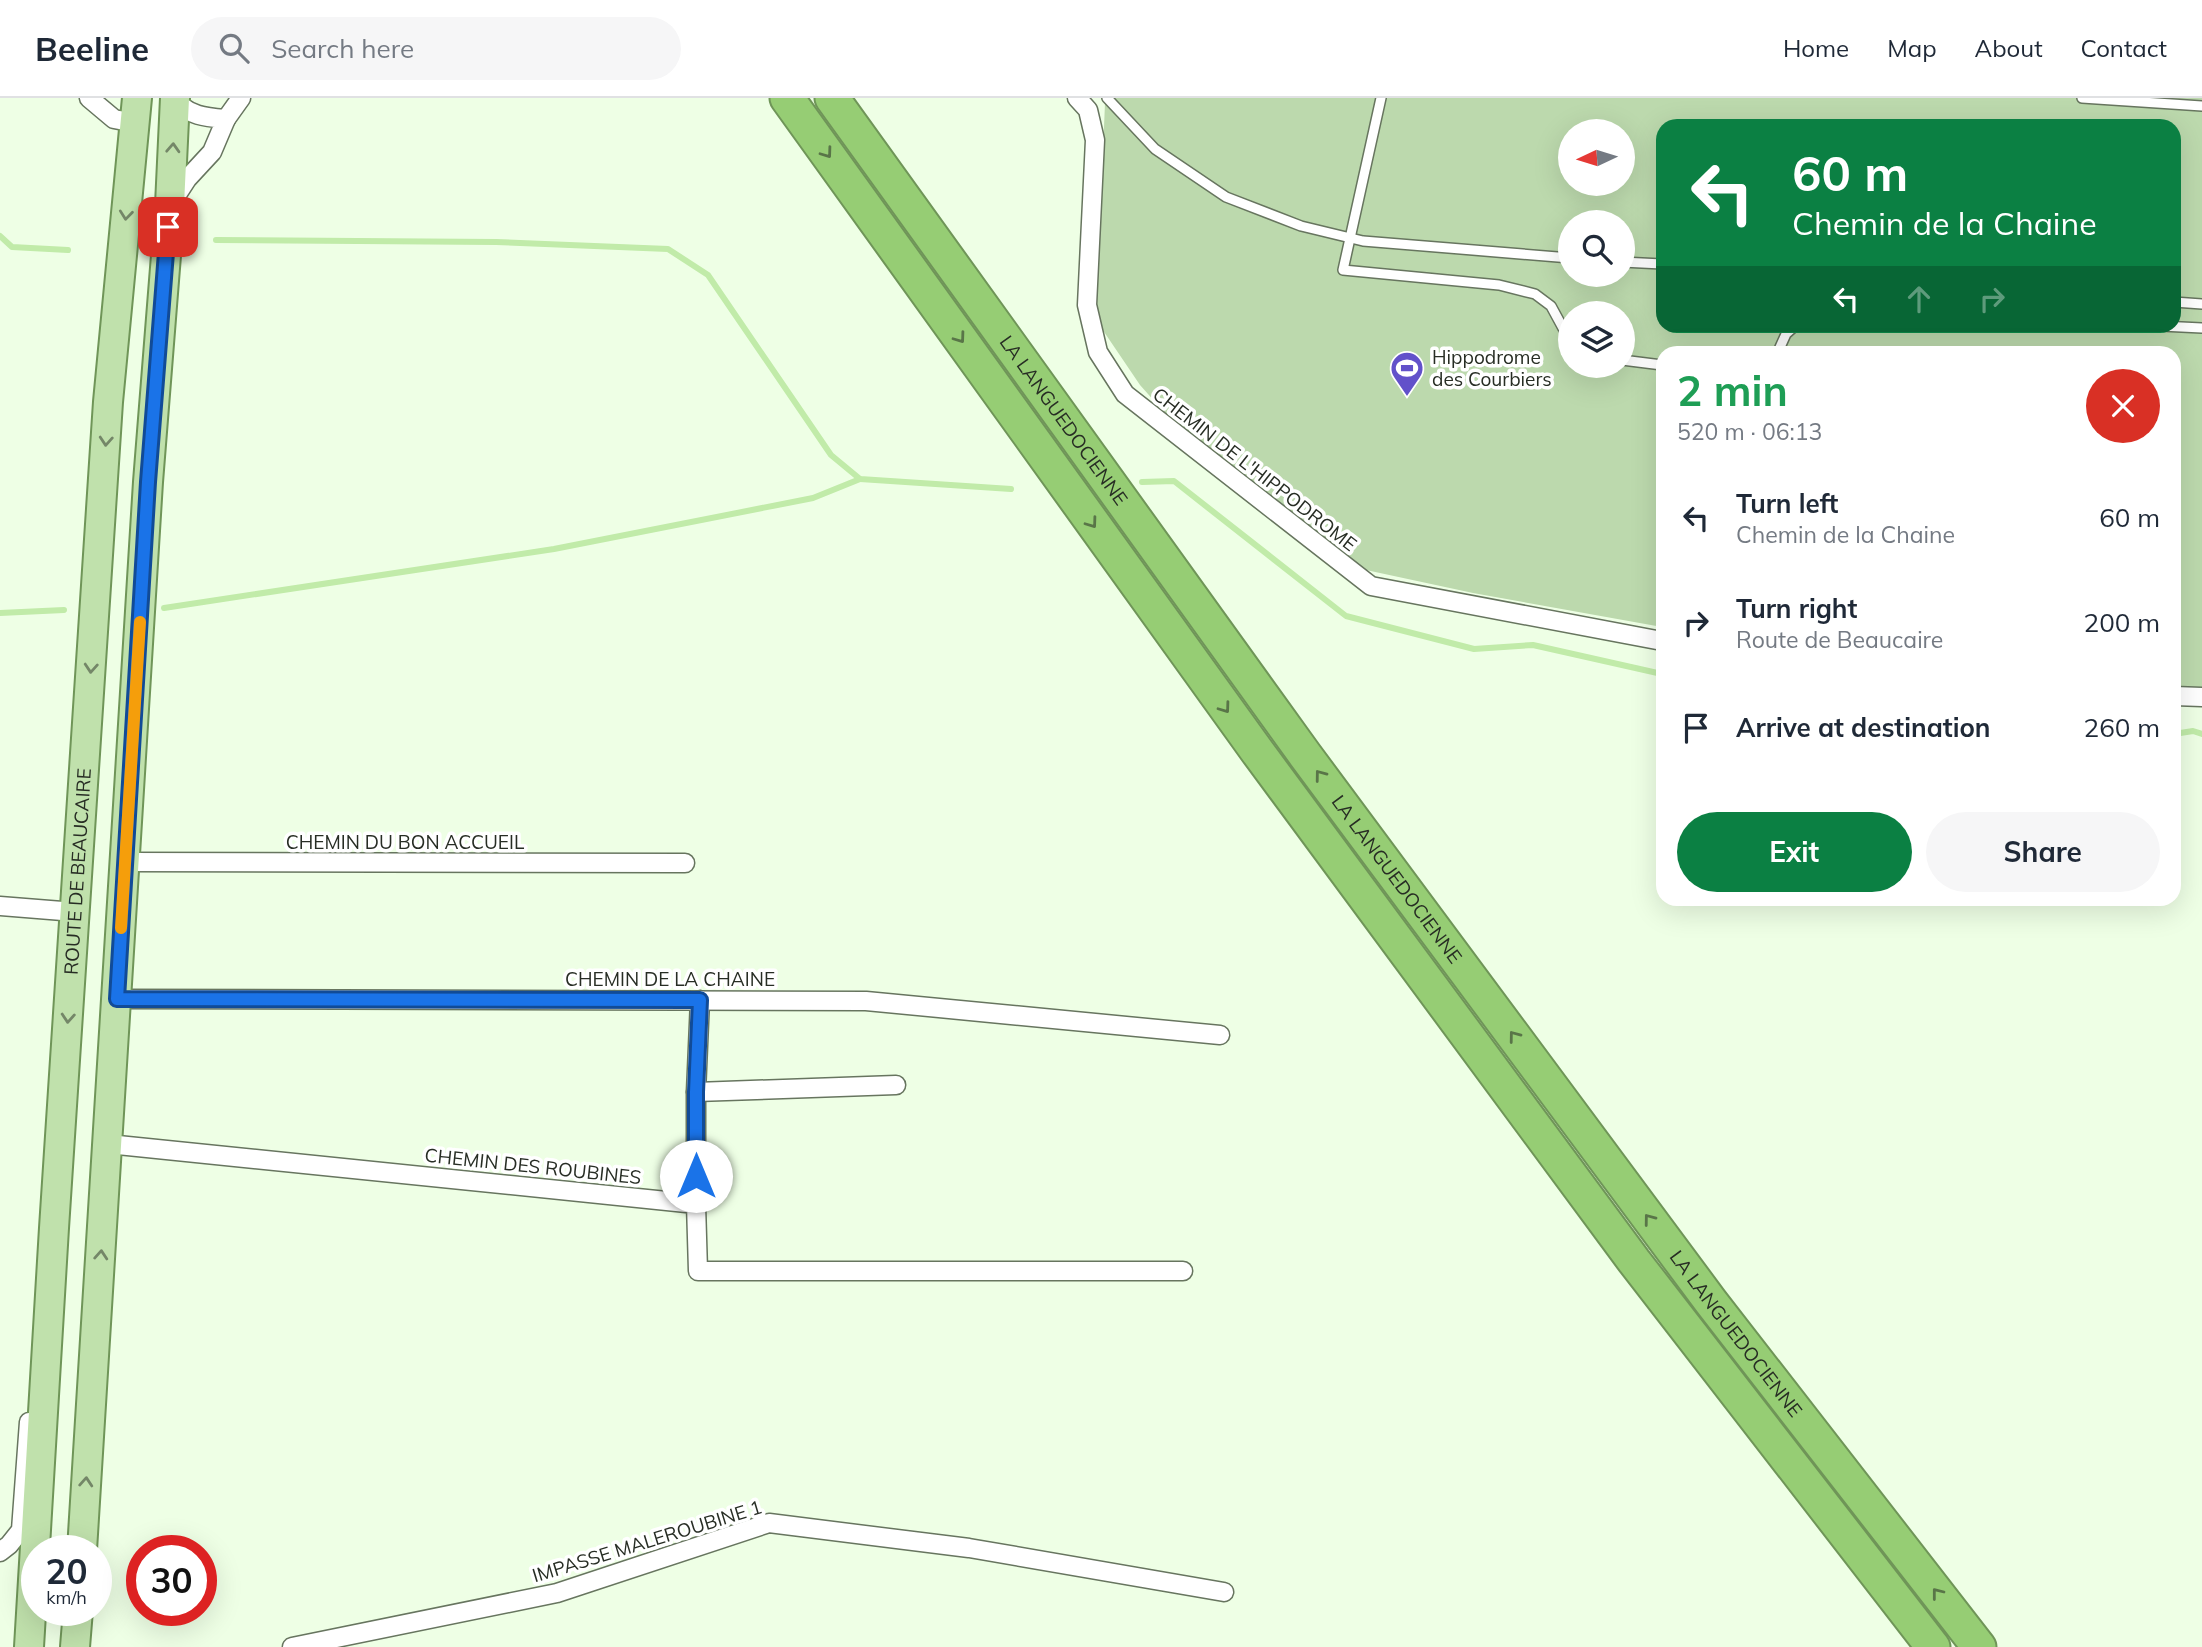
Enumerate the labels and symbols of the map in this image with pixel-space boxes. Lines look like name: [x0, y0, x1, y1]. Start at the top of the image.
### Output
north arrow: [1558, 119, 1634, 196]
one-way arrow: [165, 142, 180, 153]
one-way arrow: [819, 145, 831, 158]
pin: [138, 197, 198, 257]
one-way arrow: [119, 209, 134, 221]
one-way arrow: [952, 330, 964, 343]
street label: LA LANGUEDOCIENNE: [995, 331, 1133, 510]
place label: Hippodrome des Courbiers: [1432, 345, 1552, 391]
sports icon: Hippodrome des Courbiers: [1388, 349, 1426, 398]
street label: CHEMIN DE L'HIPPODROME: [1148, 382, 1362, 556]
one-way arrow: [98, 436, 113, 447]
one-way arrow: [1084, 515, 1097, 528]
one-way arrow: [84, 663, 99, 674]
one-way arrow: [1217, 700, 1229, 713]
street label: ROUTE DE BEAUCAIRE: [59, 767, 96, 976]
one-way arrow: [1316, 770, 1328, 782]
street label: LA LANGUEDOCIENNE: [1327, 790, 1467, 968]
street label: CHEMIN DU BON ACCUEIL: [286, 830, 525, 854]
street label: CHEMIN DE LA CHAINE: [565, 967, 775, 991]
one-way arrow: [61, 1012, 76, 1023]
one-way arrow: [1509, 1031, 1522, 1044]
position arrow: [659, 1139, 733, 1213]
street label: CHEMIN DES ROUBINES: [424, 1143, 642, 1189]
one-way arrow: [1645, 1214, 1657, 1227]
street label: LA LANGUEDOCIENNE: [1665, 1245, 1808, 1422]
one-way arrow: [93, 1250, 108, 1261]
one-way arrow: [78, 1477, 93, 1488]
street label: IMPASSE MALEROUBINE 1: [529, 1495, 765, 1587]
speed limit sign: 30: [126, 1535, 217, 1626]
one-way arrow: [1933, 1588, 1946, 1601]

